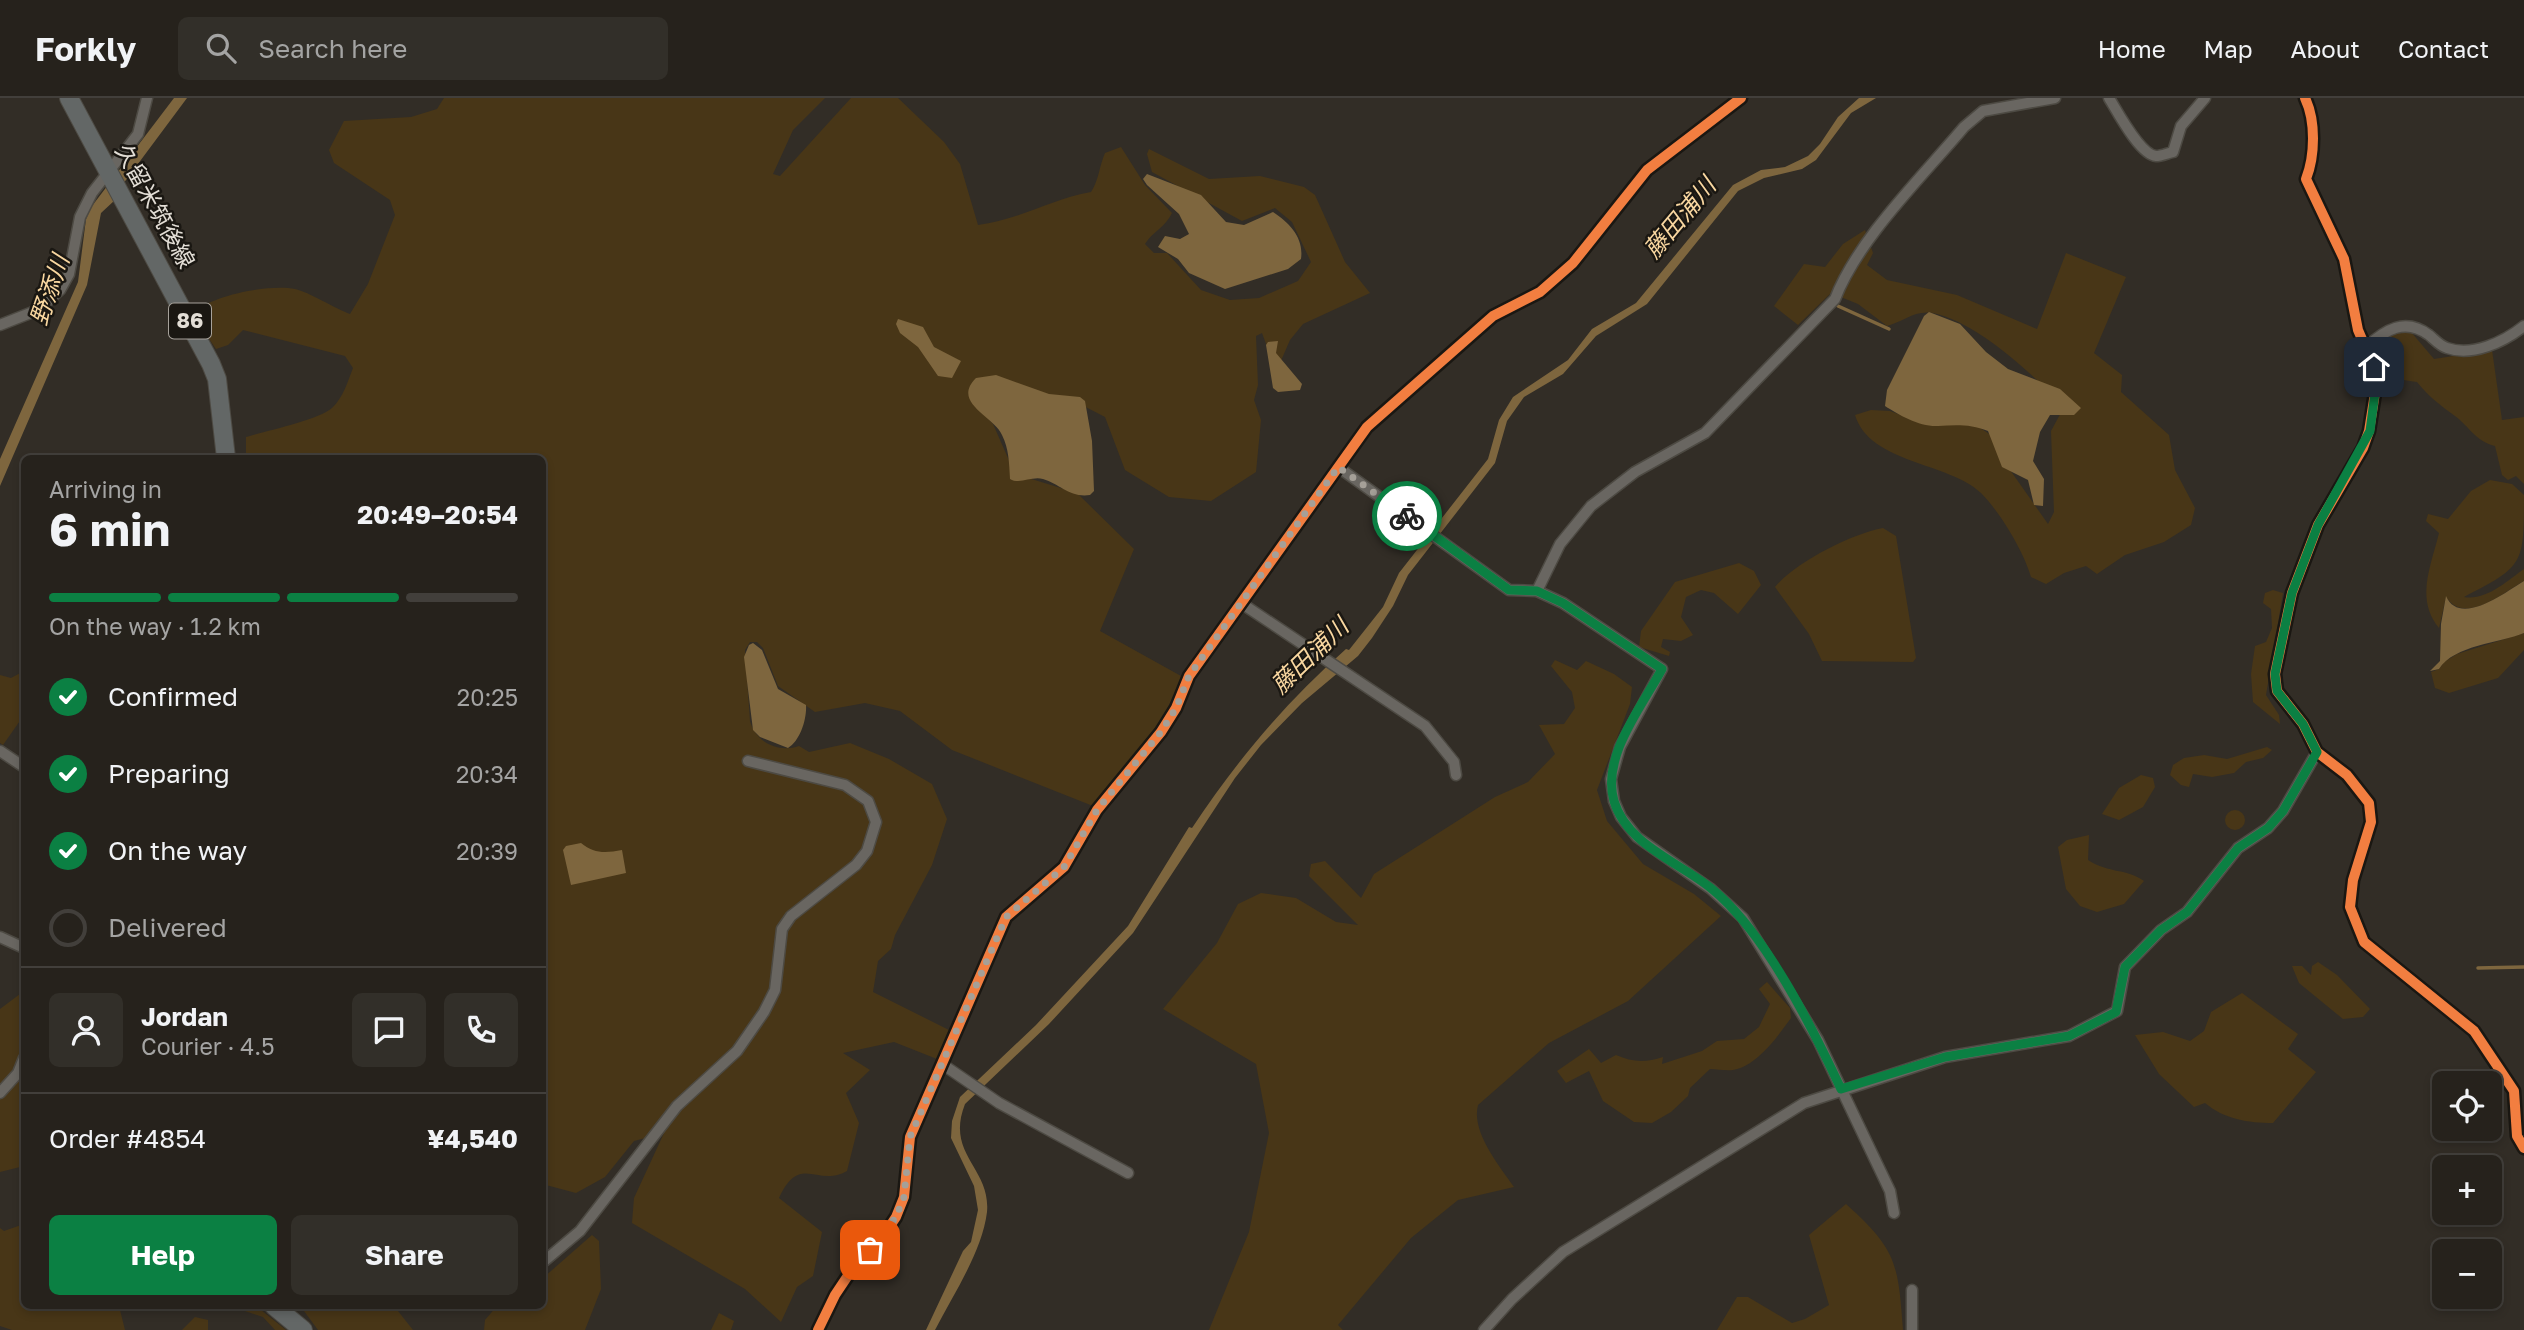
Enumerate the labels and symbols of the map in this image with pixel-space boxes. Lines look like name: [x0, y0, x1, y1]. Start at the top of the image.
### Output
street label: 久留米筑後線: [110, 138, 202, 273]
water label: 藤田浦川: [1637, 169, 1723, 263]
water label: 野添川: [23, 248, 75, 328]
road number: 86: [169, 304, 211, 339]
pin: [2344, 337, 2404, 397]
courier: [1372, 481, 1442, 551]
water label: 藤田浦川: [1264, 609, 1356, 699]
pin: [840, 1220, 900, 1280]

